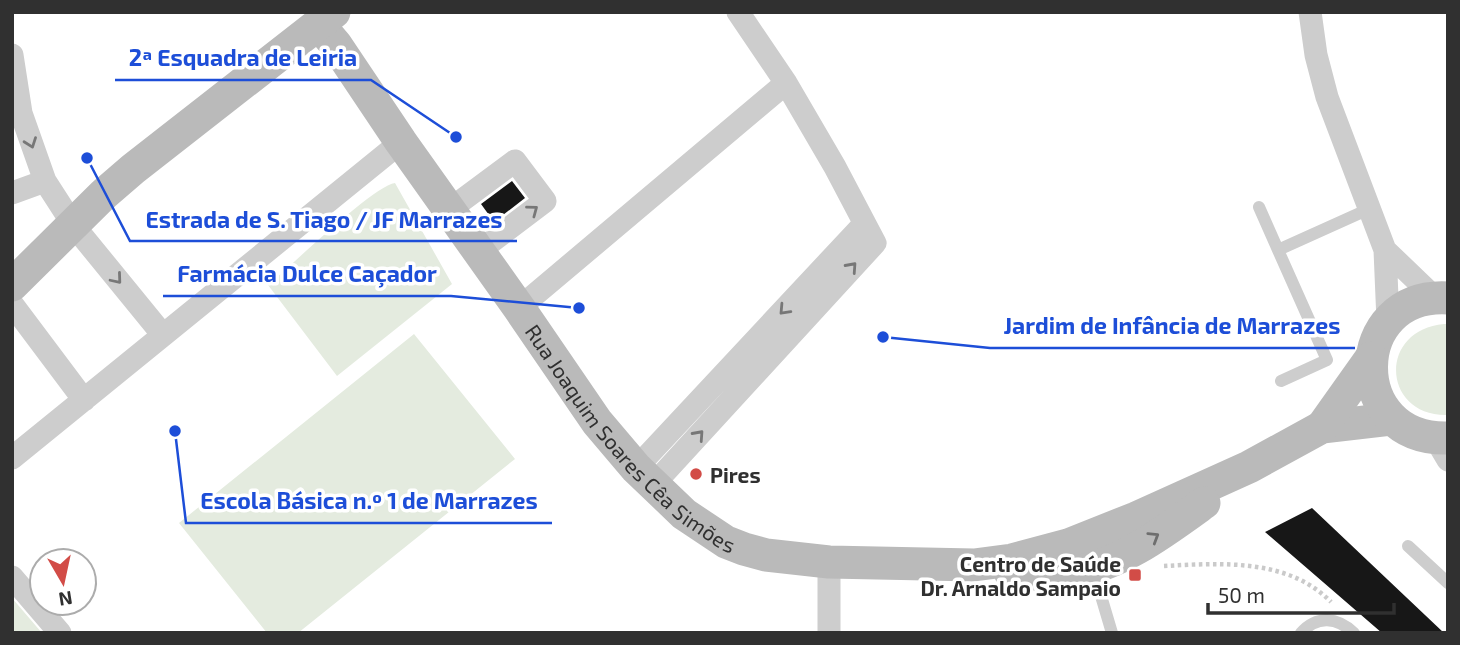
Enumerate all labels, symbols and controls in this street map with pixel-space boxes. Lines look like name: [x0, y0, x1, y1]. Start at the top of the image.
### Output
callout: 2ª Esquadra de Leiria: [115, 36, 371, 80]
text: 2ª Esquadra de Leiria: [129, 43, 357, 71]
one-way arrow: [23, 136, 37, 148]
callout: Estrada de S. Tiago / JF Marrazes: [130, 197, 517, 241]
text: Estrada de S. Tiago / JF Marrazes: [145, 205, 503, 233]
one-way arrow: [525, 206, 538, 218]
callout: Farmácia Dulce Caçador: [163, 252, 451, 296]
text: Farmácia Dulce Caçador: [177, 259, 437, 288]
one-way arrow: [844, 262, 857, 275]
one-way arrow: [109, 270, 121, 283]
one-way arrow: [779, 302, 792, 315]
callout: Jardim de Infância de Marrazes: [990, 304, 1355, 348]
text: Jardim de Infância de Marrazes: [1004, 311, 1340, 339]
street label: Rua Joaquim Soares Cêa Simões: [521, 319, 739, 557]
one-way arrow: [691, 430, 703, 443]
place label: Pires: [710, 462, 761, 487]
marker: Pires: [688, 466, 704, 482]
callout: Escola Básica n.º 1 de Marrazes: [186, 479, 552, 523]
text: Escola Básica n.º 1 de Marrazes: [200, 486, 538, 514]
one-way arrow: [1146, 533, 1159, 546]
north arrow: [28, 547, 98, 617]
place label: Centro de Saúde Dr. Arnaldo Sampaio: [920, 551, 1121, 600]
marker: Centro de Saúde Dr. Arnaldo Sampaio: [1127, 567, 1143, 583]
scale bar: [1208, 572, 1394, 616]
text: 50 m: [1218, 582, 1265, 607]
text: N: [57, 587, 74, 612]

